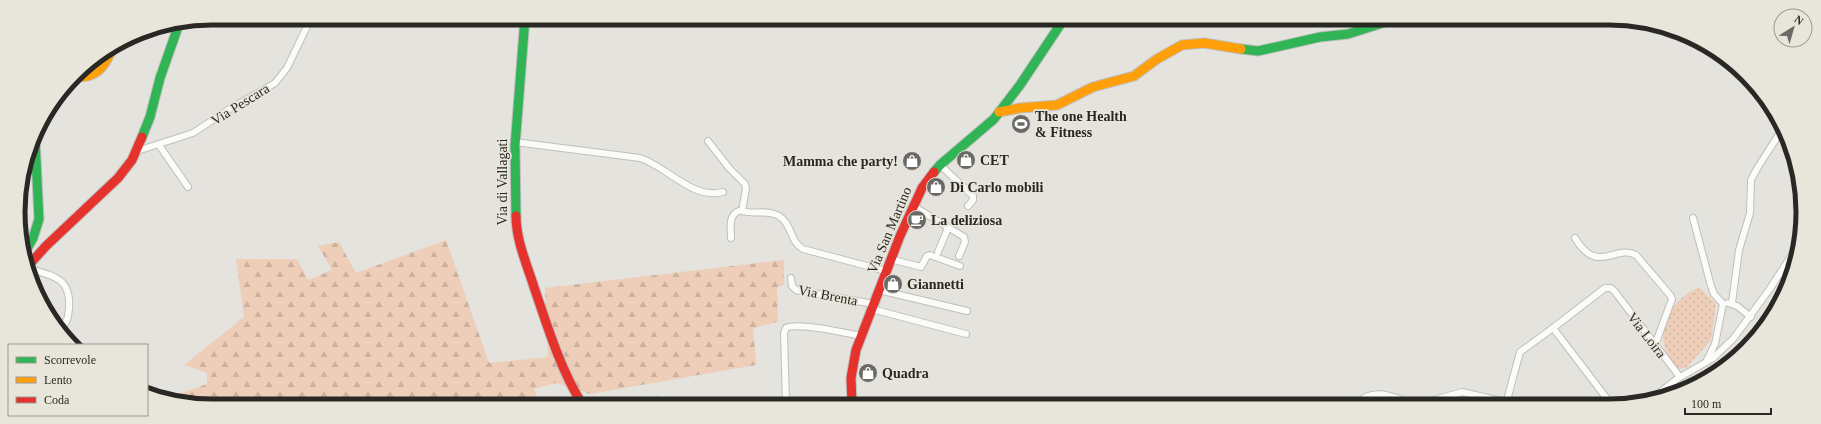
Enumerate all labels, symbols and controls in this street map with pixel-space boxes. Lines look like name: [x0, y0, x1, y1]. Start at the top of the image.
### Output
north arrow: [1773, 8, 1813, 48]
text: N: [1792, 13, 1806, 27]
street label: Via Pescara: [208, 80, 273, 128]
place label: The one Health & Fitness: [1035, 109, 1127, 140]
sports icon: The one Health & Fitness: [1010, 113, 1032, 135]
street label: Via di Vallagati: [495, 139, 510, 225]
shop icon: CET: [955, 149, 977, 171]
shop icon: Mamma che party!: [901, 150, 923, 172]
place label: CET: [980, 153, 1009, 168]
place label: Mamma che party!: [783, 154, 898, 169]
shop icon: Di Carlo mobili: [925, 176, 947, 198]
place label: Di Carlo mobili: [950, 180, 1043, 195]
street label: Via San Martino: [864, 185, 914, 276]
cafe icon: La deliziosa: [906, 209, 928, 231]
place label: La deliziosa: [931, 213, 1002, 228]
shop icon: Giannetti: [882, 273, 904, 295]
place label: Giannetti: [907, 277, 964, 292]
street label: Via Brenta: [797, 282, 860, 309]
street label: Via Loira: [1624, 310, 1669, 361]
legend: [8, 344, 148, 416]
text: Scorrevole: [44, 353, 96, 367]
shop icon: Quadra: [857, 362, 879, 384]
place label: Quadra: [882, 366, 929, 381]
text: Lento: [44, 373, 72, 387]
scale bar: [1685, 390, 1771, 416]
text: Coda: [44, 393, 70, 407]
text: 100 m: [1691, 397, 1722, 411]

